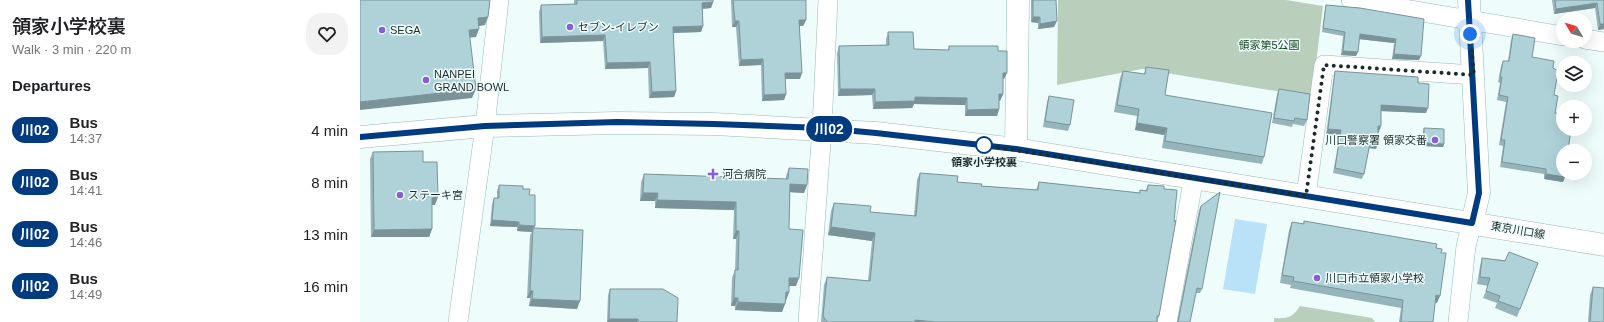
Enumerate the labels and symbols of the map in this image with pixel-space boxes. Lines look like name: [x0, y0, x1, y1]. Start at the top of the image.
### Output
north arrow: [1556, 12, 1592, 48]
place label: セブン-イレブン: [578, 21, 659, 33]
marker: セブン-イレブン: [565, 22, 575, 32]
place label: SEGA: [390, 24, 421, 36]
your location: [1460, 24, 1480, 44]
marker: SEGA: [377, 25, 387, 35]
park label: 領家第5公園: [1238, 39, 1300, 51]
place label: NANPEI GRAND BOWL: [434, 68, 509, 93]
marker: NANPEI GRAND BOWL: [421, 75, 431, 85]
line badge: 川02: [806, 116, 852, 142]
place label: 川口警察署 領家交番: [1325, 134, 1427, 146]
marker: 川口警察署 領家交番: [1430, 135, 1440, 145]
marker: 領家小学校裏: [975, 136, 993, 154]
place label: 領家小学校裏: [951, 156, 1017, 168]
marker: 河合病院: [707, 168, 719, 180]
place label: 河合病院: [722, 168, 766, 180]
place label: ステーキ宮: [408, 189, 463, 201]
marker: ステーキ宮: [395, 190, 405, 200]
street label: 東京川口線: [1490, 219, 1546, 241]
place label: 川口市立領家小学校: [1325, 272, 1424, 284]
marker: 川口市立領家小学校: [1312, 273, 1322, 283]

